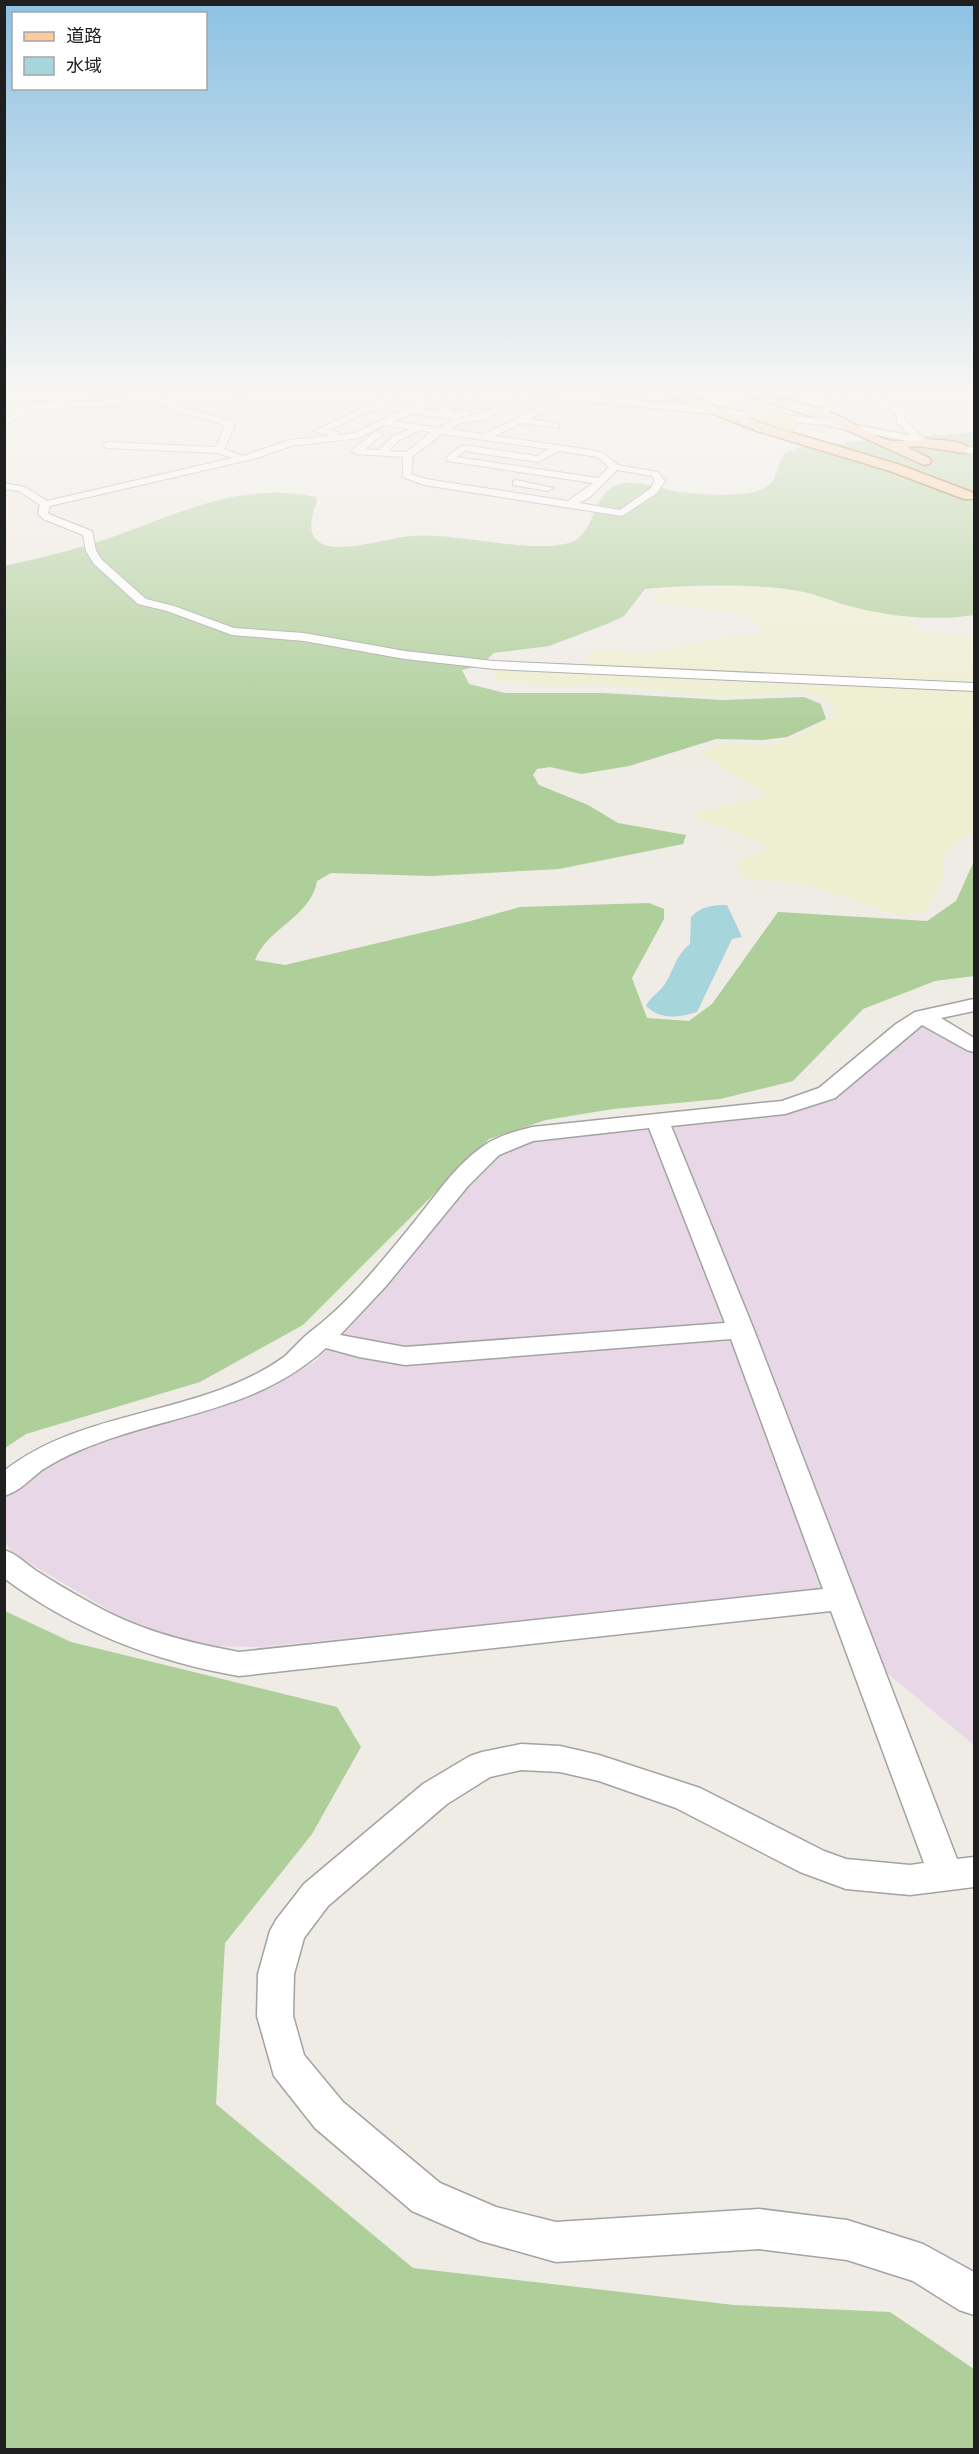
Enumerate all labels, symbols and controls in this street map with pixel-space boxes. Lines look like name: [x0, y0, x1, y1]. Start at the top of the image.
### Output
legend: [12, 12, 207, 90]
text: 道路: [66, 24, 102, 47]
text: 水域: [66, 54, 102, 77]

